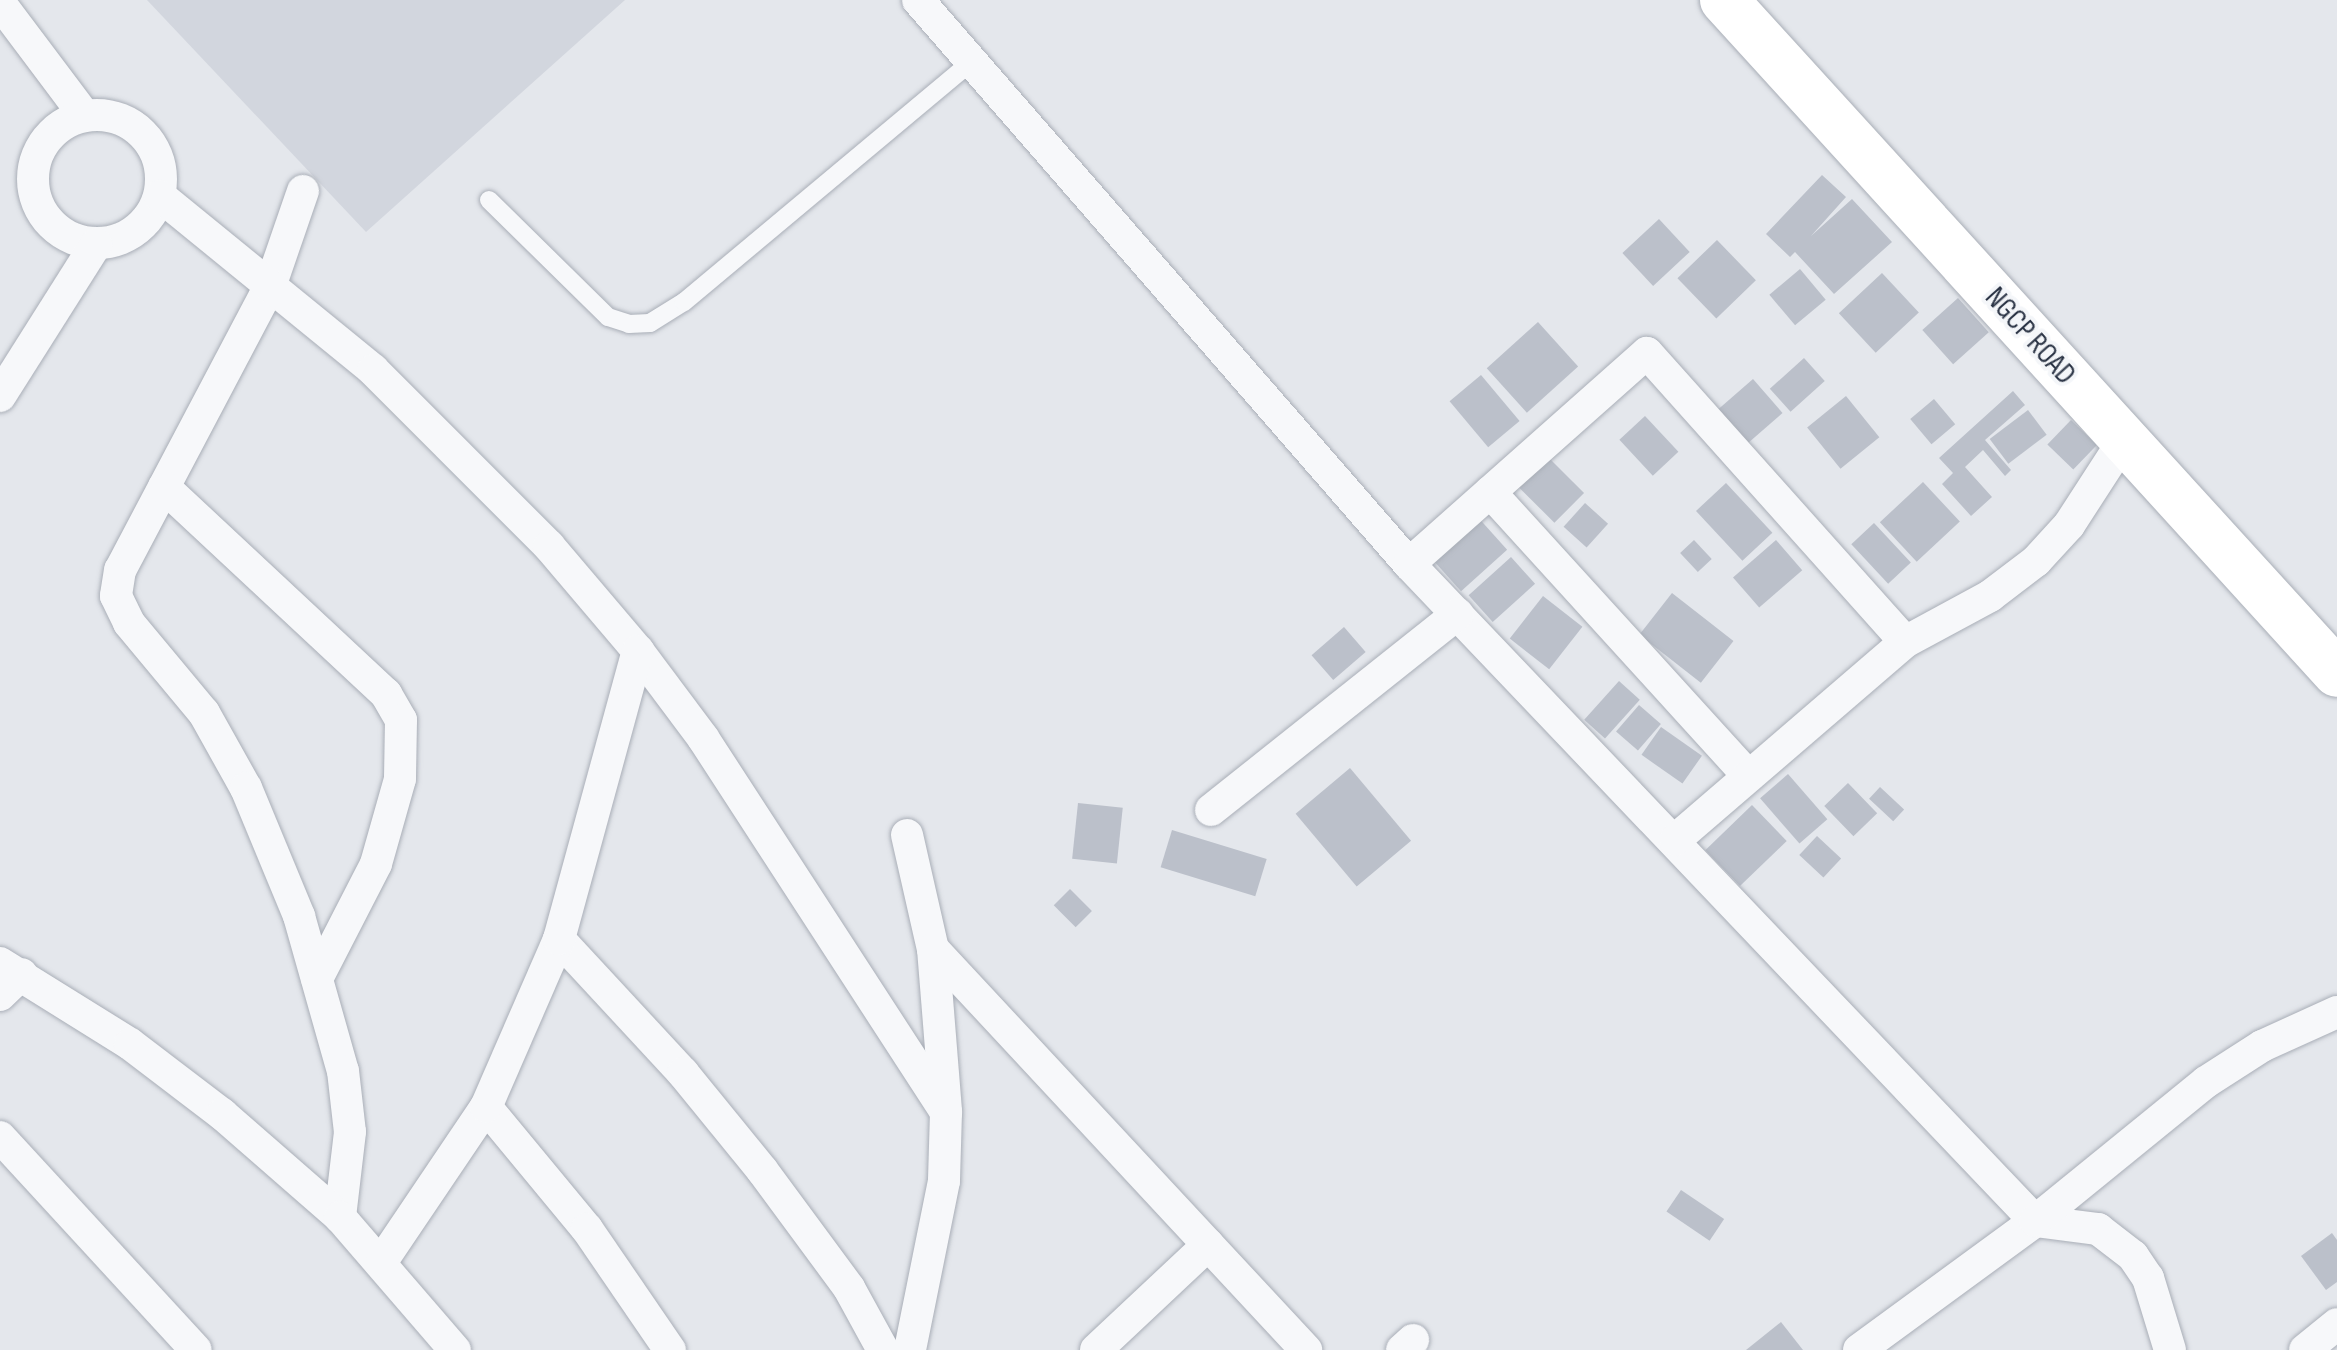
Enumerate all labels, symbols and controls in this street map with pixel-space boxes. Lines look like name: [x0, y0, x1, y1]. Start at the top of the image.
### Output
street label: NGCP ROAD: [1977, 280, 2083, 392]

